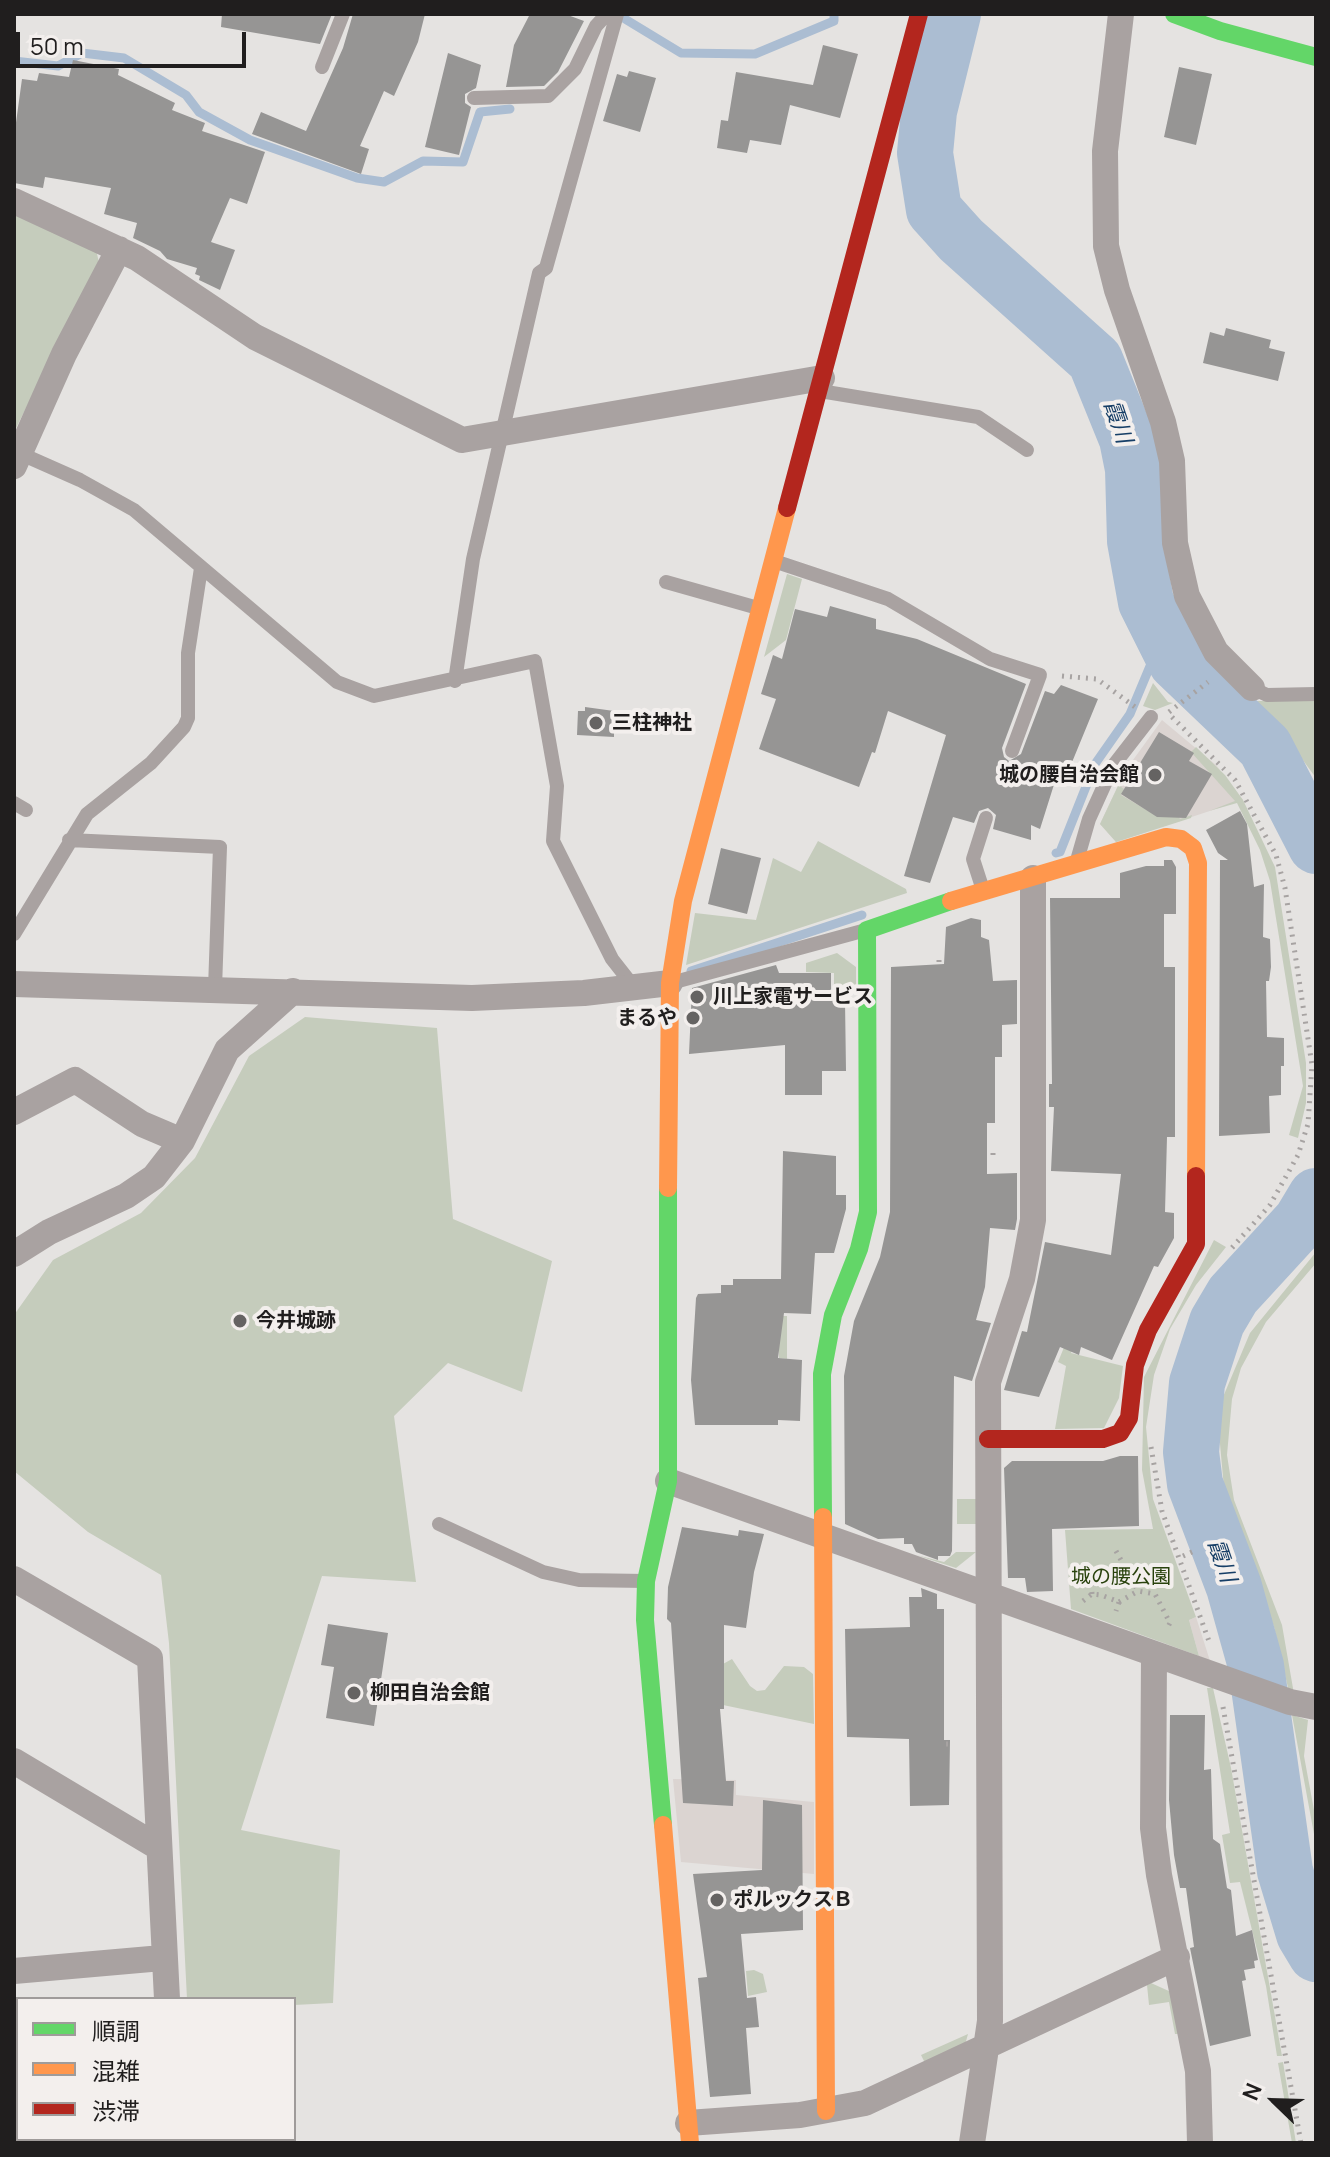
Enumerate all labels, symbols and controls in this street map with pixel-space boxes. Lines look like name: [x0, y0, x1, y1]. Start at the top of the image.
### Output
scale bar: [20, 16, 250, 66]
text: 50 m: [30, 29, 84, 62]
water label: 霞川: [1097, 397, 1137, 447]
place label: 三柱神社: [612, 711, 692, 735]
marker: 三柱神社: [587, 714, 605, 732]
place label: 城の腰自治会館: [999, 763, 1139, 787]
marker: 城の腰自治会館: [1146, 766, 1164, 784]
place label: 川上家電サービス: [713, 985, 873, 1009]
marker: 川上家電サービス: [688, 988, 706, 1006]
place label: まるや: [617, 1006, 677, 1030]
marker: まるや: [684, 1009, 702, 1027]
place label: 今井城跡: [256, 1309, 336, 1333]
marker: 今井城跡: [231, 1312, 249, 1330]
water label: 霞川: [1201, 1536, 1241, 1586]
park label: 城の腰公園: [1071, 1565, 1171, 1589]
place label: 柳田自治会館: [370, 1681, 490, 1705]
marker: 柳田自治会館: [345, 1684, 363, 1702]
place label: ポルックスＢ: [733, 1888, 853, 1912]
marker: ポルックスＢ: [708, 1891, 726, 1909]
legend: [16, 1997, 296, 2141]
text: 順調: [92, 2014, 140, 2047]
text: 混雑: [92, 2054, 140, 2087]
north arrow: [1234, 2061, 1314, 2141]
text: N: [1235, 2078, 1269, 2105]
text: 渋滞: [92, 2094, 140, 2127]

